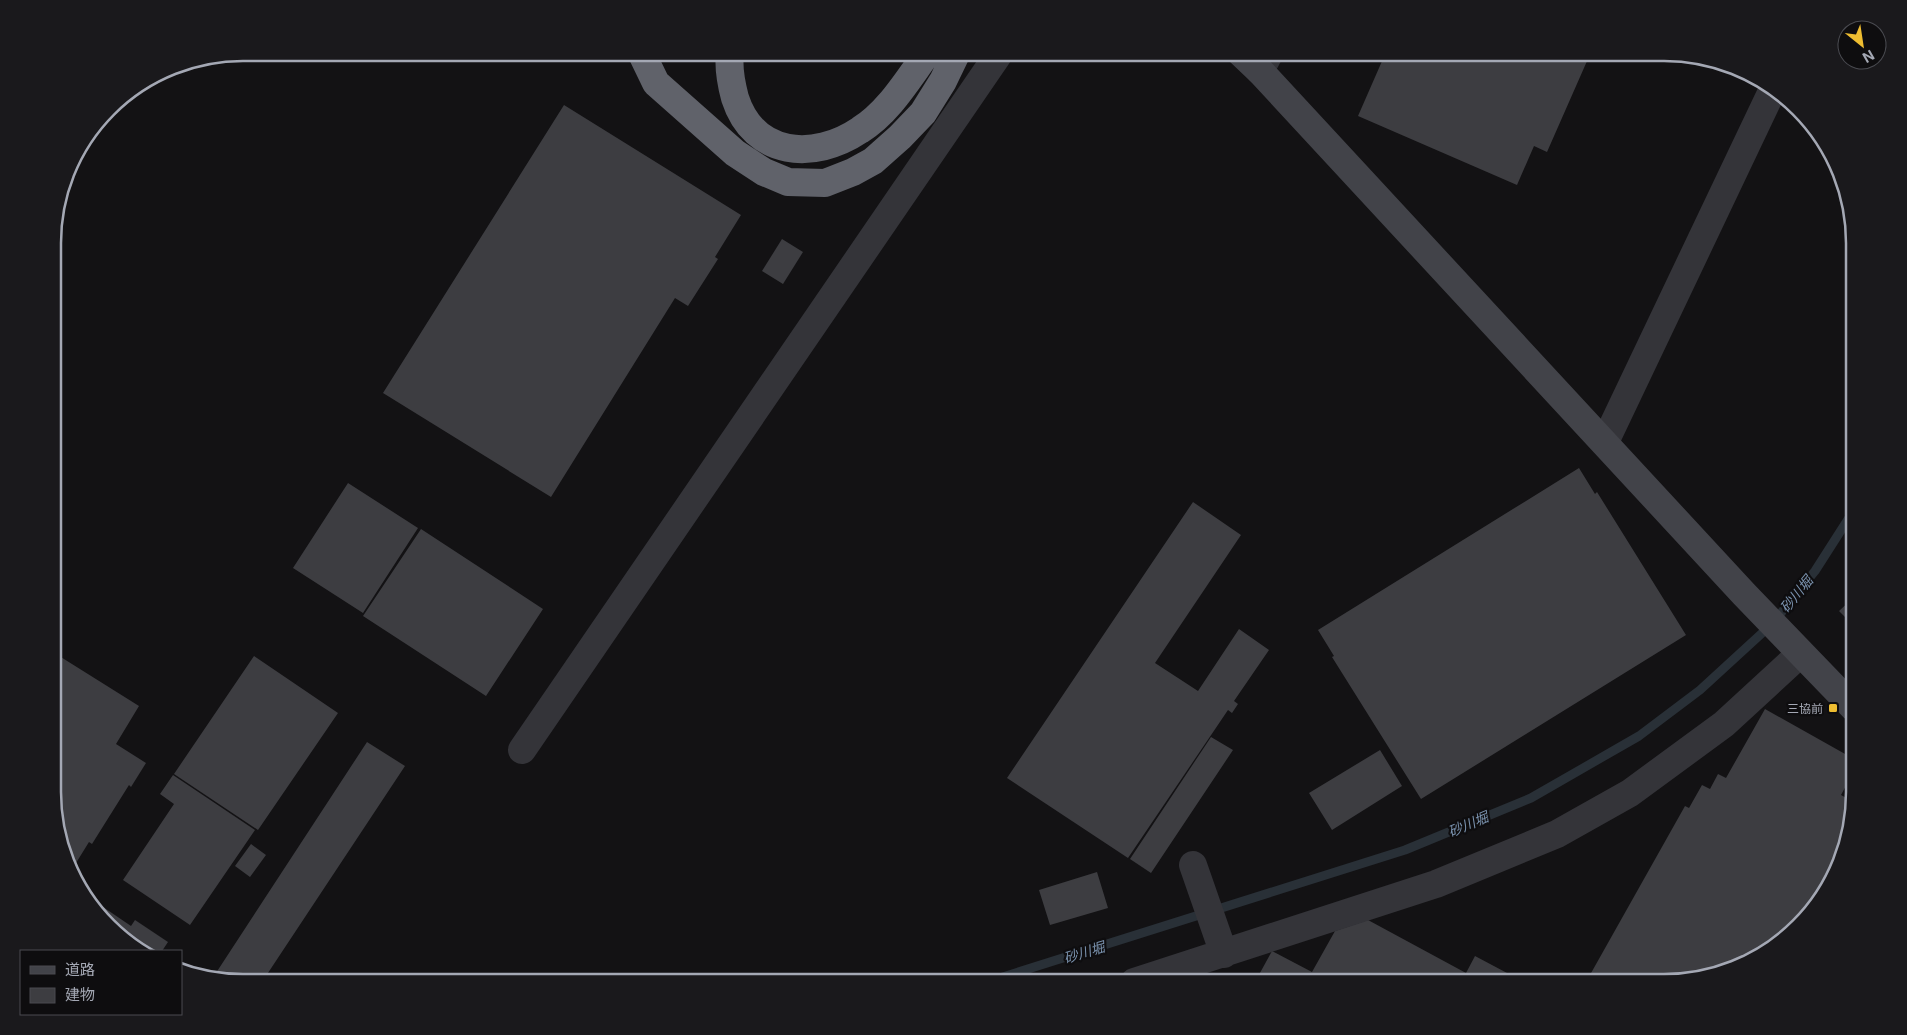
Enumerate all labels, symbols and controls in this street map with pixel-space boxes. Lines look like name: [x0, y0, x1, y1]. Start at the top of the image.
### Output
north arrow: [1837, 20, 1887, 70]
text: N: [1860, 47, 1878, 67]
water label: 砂川堀: [1776, 571, 1817, 616]
place label: 三協前: [1787, 701, 1823, 716]
marker: 三協前: [1827, 702, 1839, 714]
water label: 砂川堀: [1445, 807, 1492, 840]
water label: 砂川堀: [1061, 937, 1108, 966]
legend: [20, 950, 182, 1015]
text: 道路: [65, 960, 95, 979]
text: 建物: [65, 985, 95, 1004]

